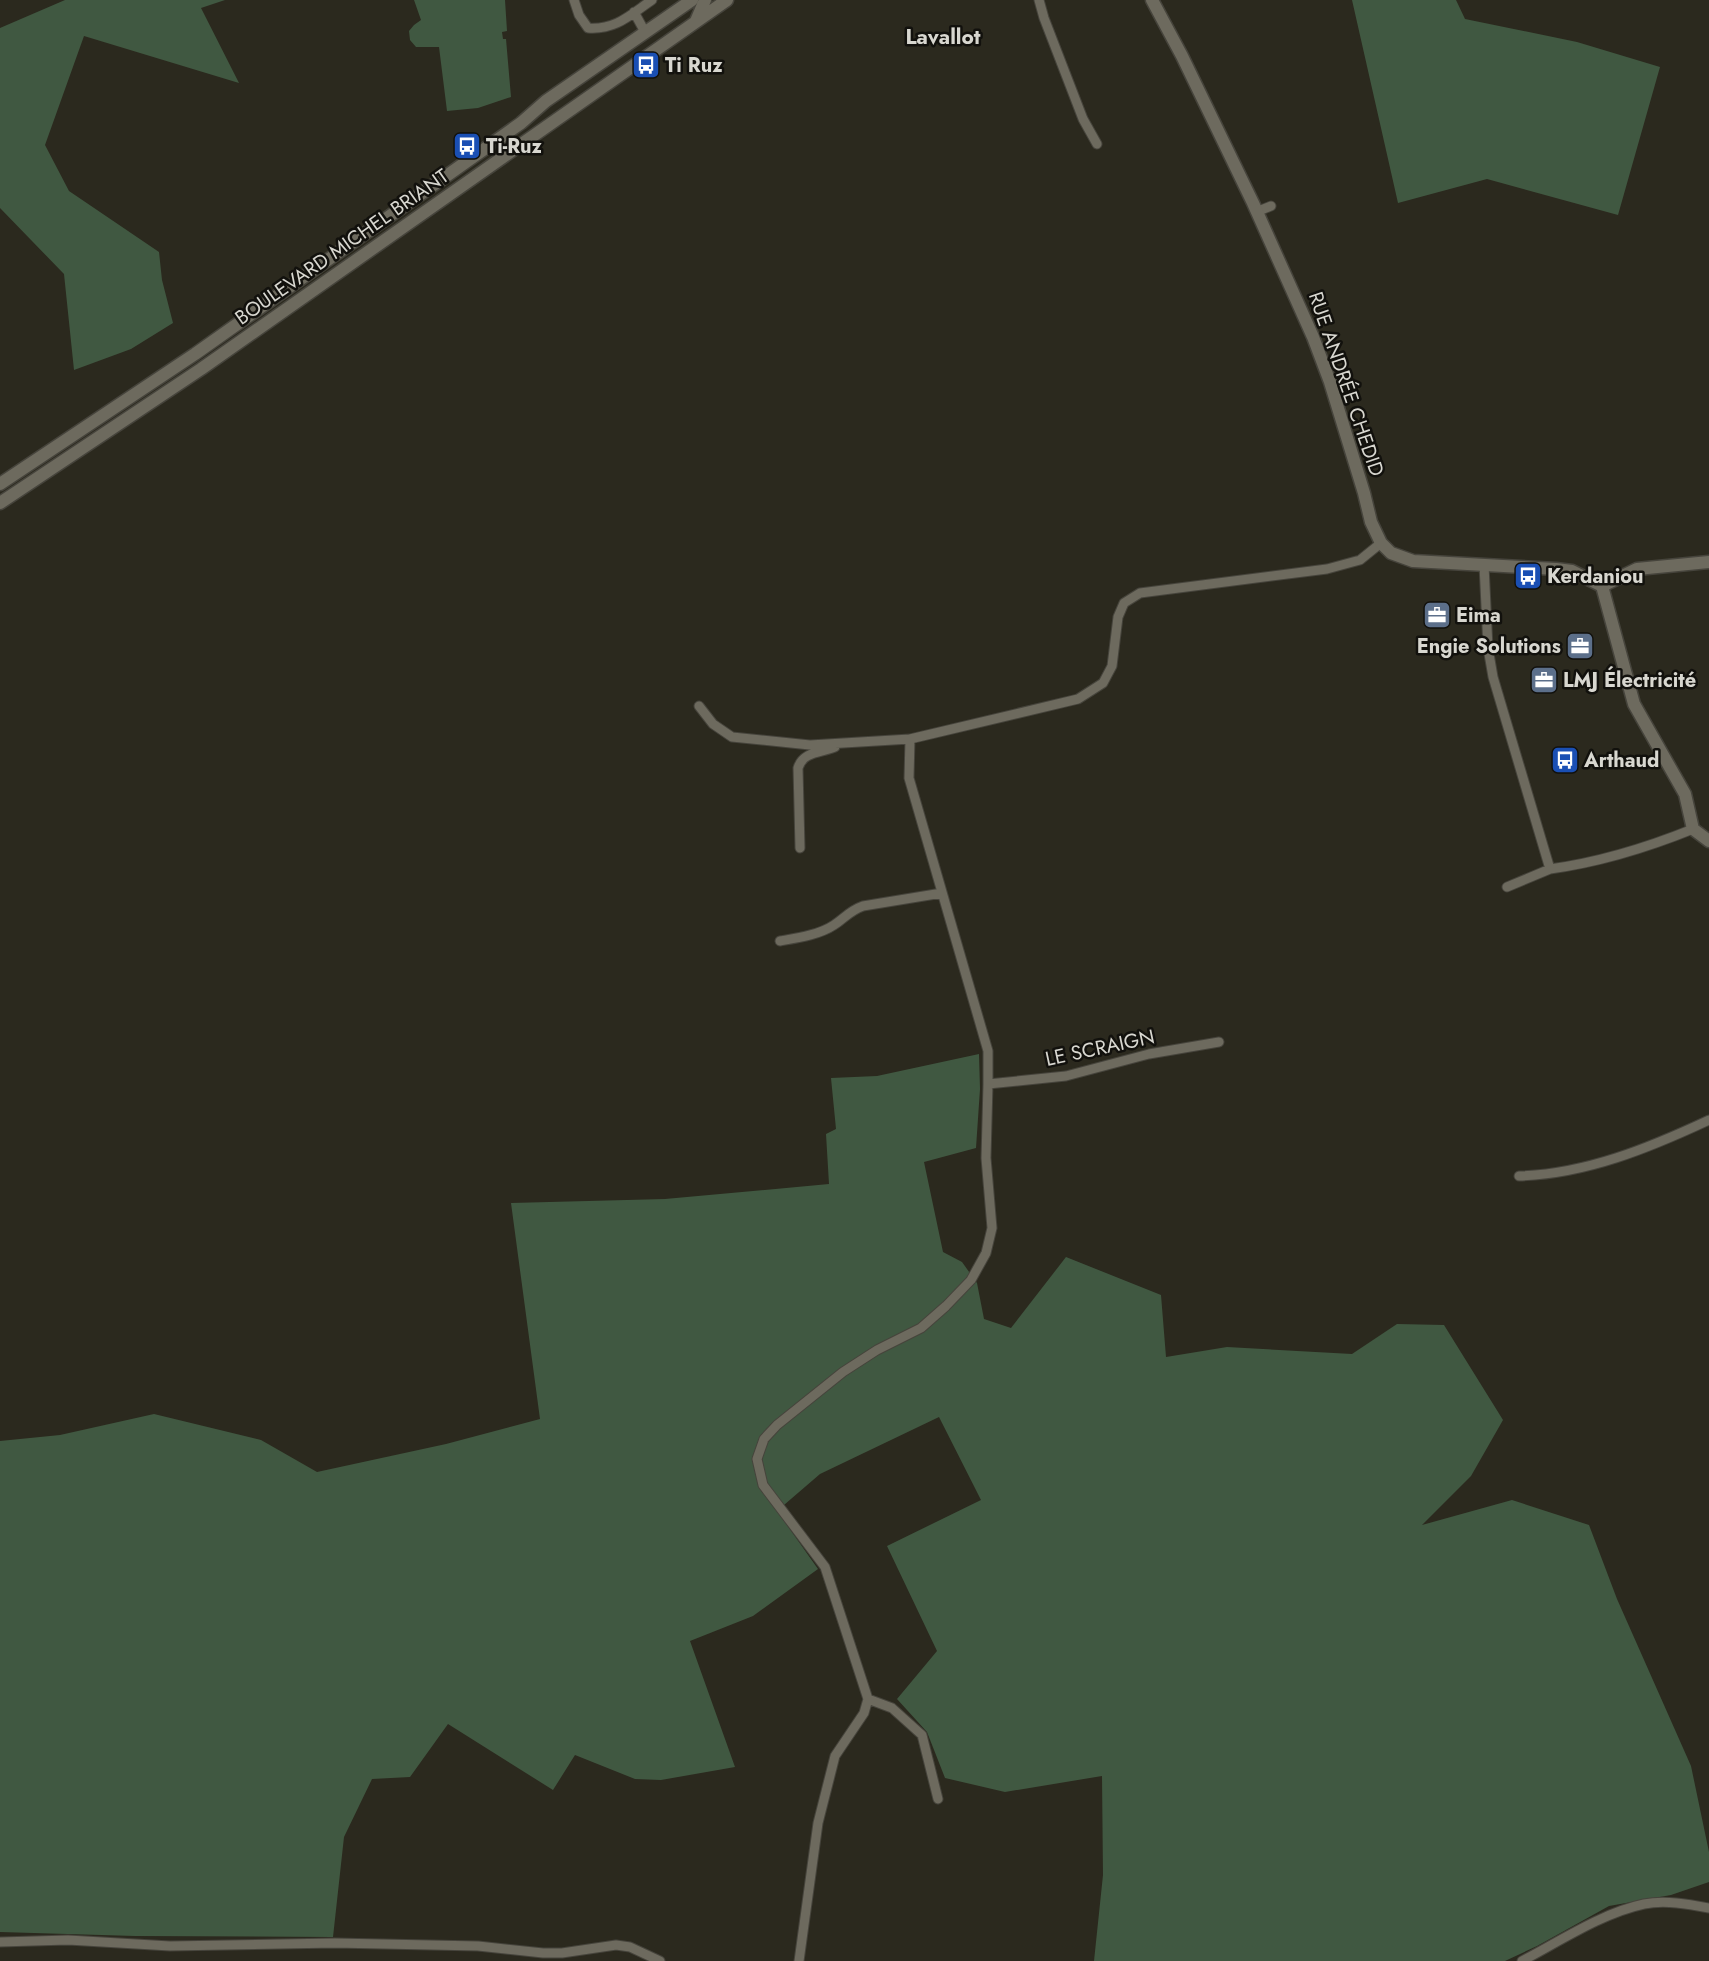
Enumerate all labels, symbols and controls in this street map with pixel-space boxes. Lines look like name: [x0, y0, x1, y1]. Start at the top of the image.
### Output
district label: Lavallot: [905, 22, 981, 52]
bus stop icon: Ti Ruz: [631, 50, 661, 80]
place label: Ti Ruz: [665, 51, 723, 80]
bus stop icon: Ti-Ruz: [452, 131, 482, 161]
place label: Ti-Ruz: [486, 132, 543, 161]
street label: BOULEVARD MICHEL BRIANT: [229, 162, 455, 332]
street label: RUE ANDRÉE CHEDID: [1301, 288, 1391, 480]
bus stop icon: Kerdaniou: [1513, 561, 1543, 591]
place label: Kerdaniou: [1547, 562, 1644, 591]
office icon: Eima: [1422, 600, 1452, 630]
place label: Eima: [1456, 601, 1501, 630]
office icon: Engie Solutions: [1565, 631, 1595, 661]
place label: Engie Solutions: [1417, 632, 1561, 661]
office icon: LMJ Électricité: [1529, 665, 1559, 695]
place label: LMJ Électricité: [1563, 665, 1696, 695]
bus stop icon: Arthaud: [1550, 745, 1580, 775]
place label: Arthaud: [1583, 746, 1659, 775]
street label: LE SCRAIGN: [1043, 1022, 1157, 1074]

